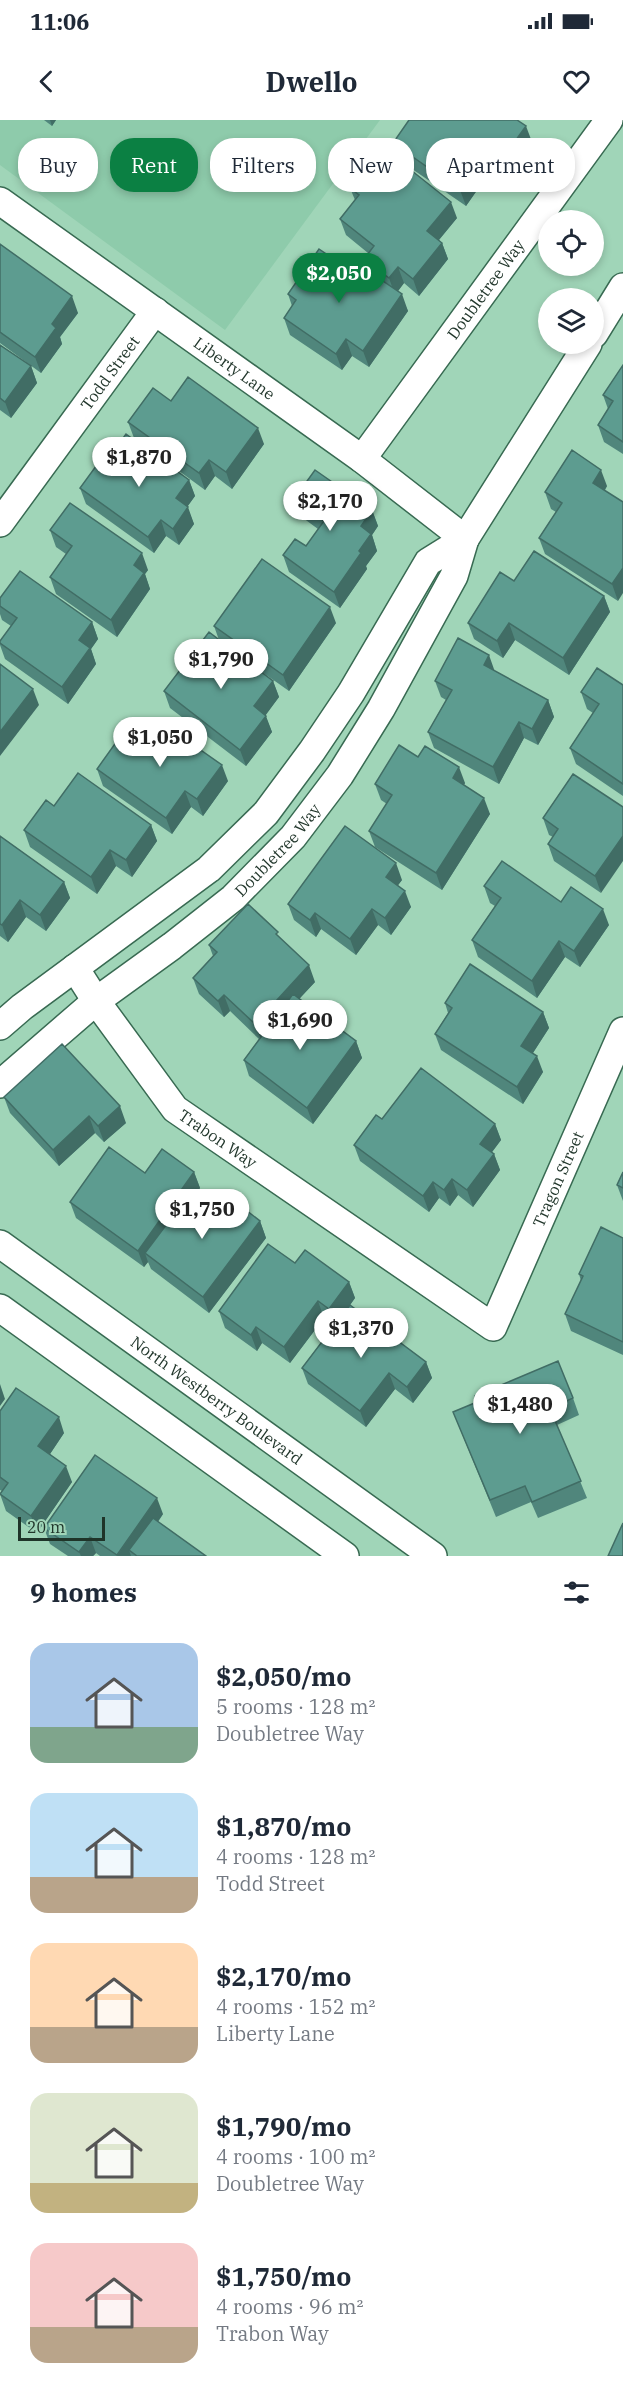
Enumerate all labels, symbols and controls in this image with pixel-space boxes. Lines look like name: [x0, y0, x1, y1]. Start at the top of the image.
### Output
text: 11:06: [30, 7, 89, 36]
text: Dwello: [266, 64, 357, 99]
icon: back: [30, 65, 63, 98]
icon: heart: [560, 65, 593, 98]
chip: Buy: [18, 138, 98, 192]
chip: Rent: [110, 138, 198, 192]
chip: Filters: [210, 138, 316, 192]
chip: New: [328, 138, 414, 192]
chip: Apartment: [426, 138, 575, 192]
map controls: [538, 210, 604, 354]
button: locate: [538, 210, 604, 276]
street label: Doubletree Way: [443, 235, 529, 343]
pin: $2,050: [290, 253, 388, 304]
text: $2,050: [306, 259, 372, 286]
button: layers: [538, 288, 604, 354]
street label: Todd Street: [76, 332, 144, 414]
street label: Liberty Lane: [190, 332, 279, 404]
pin: $1,870: [90, 437, 188, 488]
text: $1,870: [106, 443, 172, 470]
pin: $2,170: [281, 481, 379, 532]
text: $2,170: [297, 487, 363, 514]
pin: $1,790: [172, 639, 270, 690]
text: $1,790: [188, 645, 254, 672]
pin: $1,050: [111, 717, 209, 768]
text: $1,050: [127, 723, 193, 750]
street label: Doubletree Way: [230, 799, 325, 900]
pin: $1,690: [251, 1000, 349, 1051]
text: $1,690: [267, 1006, 333, 1033]
street label: Trabon Way: [175, 1105, 261, 1172]
street label: Tragon Street: [528, 1128, 588, 1230]
pin: $1,750: [153, 1189, 251, 1240]
text: $1,750: [169, 1195, 235, 1222]
pin: $1,370: [312, 1308, 410, 1359]
text: $1,370: [328, 1314, 394, 1341]
street label: North Westberry Boulevard: [127, 1331, 307, 1469]
pin: $1,480: [471, 1384, 569, 1435]
text: $1,480: [487, 1390, 553, 1417]
scale bar: [18, 1514, 105, 1542]
text: 20 m: [27, 1517, 65, 1537]
text: 9 homes: [30, 1575, 137, 1609]
icon: filters: [560, 1576, 593, 1609]
text: $2,050/mo: [216, 1659, 351, 1693]
icon: home: [78, 1667, 150, 1739]
text: 5 rooms · 128 m²: [216, 1693, 375, 1720]
text: Doubletree Way: [216, 1720, 364, 1747]
text: $1,870/mo: [216, 1809, 351, 1843]
icon: home: [78, 1817, 150, 1889]
text: 4 rooms · 128 m²: [216, 1843, 375, 1870]
text: Todd Street: [216, 1870, 325, 1897]
text: $2,170/mo: [216, 1959, 351, 1993]
icon: home: [78, 1967, 150, 2039]
text: 4 rooms · 152 m²: [216, 1993, 375, 2020]
text: Liberty Lane: [216, 2020, 335, 2047]
text: $1,790/mo: [216, 2109, 351, 2143]
icon: home: [78, 2117, 150, 2189]
text: 4 rooms · 100 m²: [216, 2143, 375, 2170]
text: Doubletree Way: [216, 2170, 364, 2197]
text: $1,750/mo: [216, 2259, 351, 2293]
icon: home: [78, 2267, 150, 2339]
text: 4 rooms · 96 m²: [216, 2293, 363, 2320]
text: Trabon Way: [216, 2320, 329, 2347]

